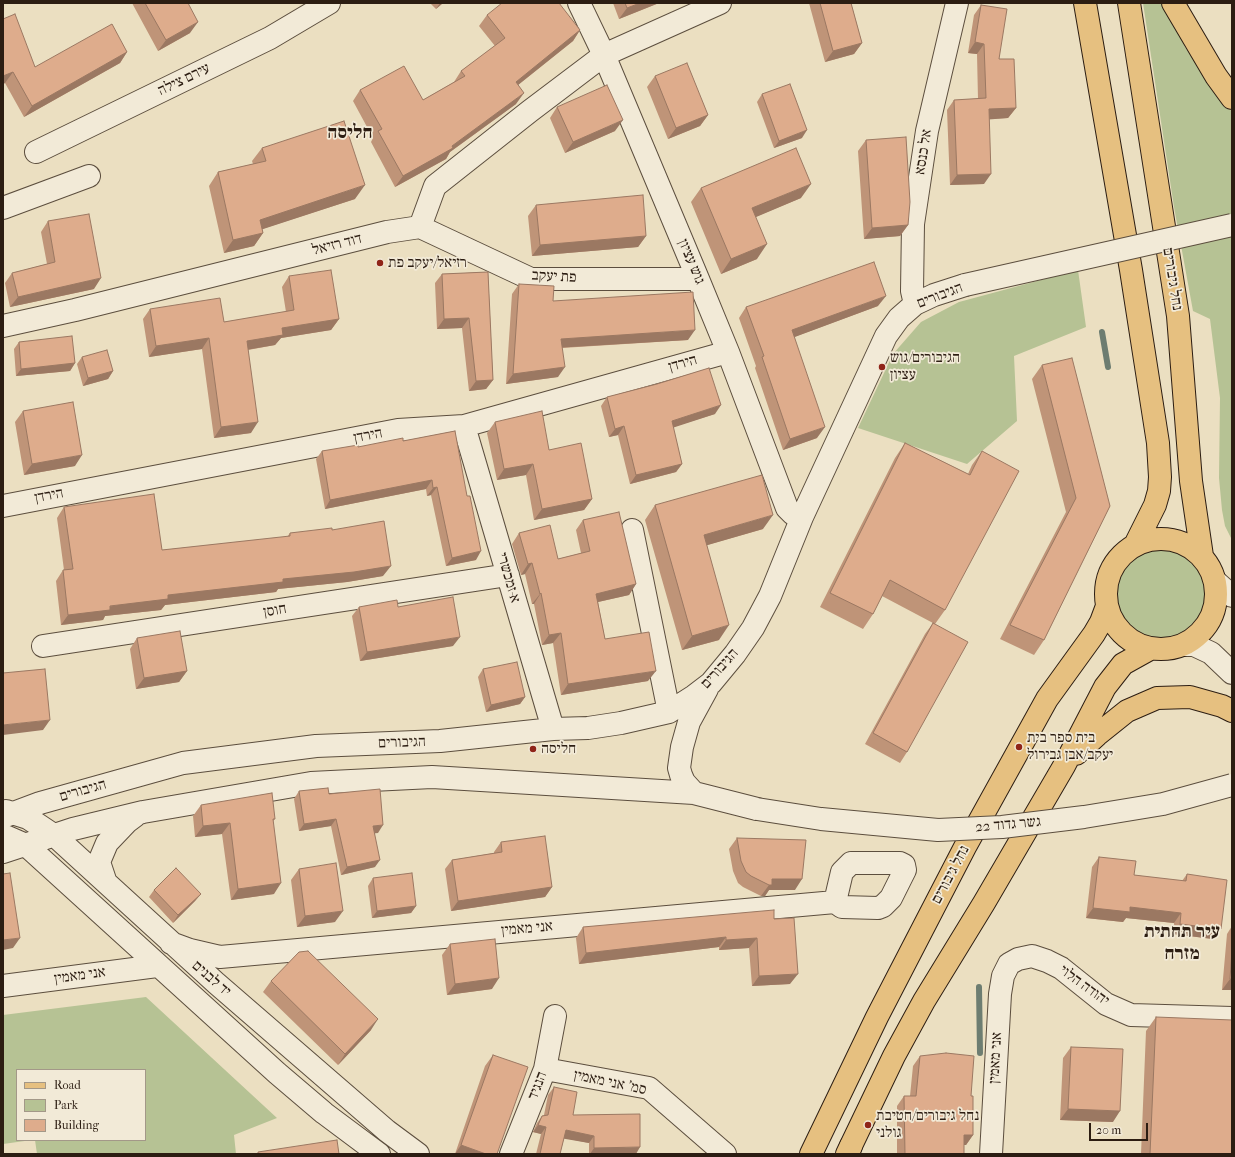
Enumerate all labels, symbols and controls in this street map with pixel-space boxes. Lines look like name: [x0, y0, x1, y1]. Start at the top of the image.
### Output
street label: עירם צילה: [155, 60, 213, 100]
district label: חליסה: [327, 122, 373, 144]
street label: אל כנסא: [912, 128, 936, 176]
street label: דוד רזיאל: [310, 230, 364, 260]
street label: גוש עציון: [673, 237, 709, 287]
street label: נחל גיבורים: [1158, 246, 1186, 312]
place label: רזיאל/יעקב פת: [388, 254, 467, 272]
marker: רזיאל/יעקב פת: [375, 258, 385, 268]
street label: פת יעקב: [531, 267, 577, 287]
street label: הגיבורים: [914, 279, 966, 313]
place label: הגיבורים/גוש עציון: [890, 349, 960, 384]
street label: הירדן: [667, 351, 699, 377]
marker: הגיבורים/גוש עציון: [877, 362, 887, 372]
street label: הירדן: [352, 424, 384, 448]
street label: הירדן: [33, 484, 65, 508]
street label: א-זמכשרי: [492, 551, 524, 605]
street label: חוסן: [262, 600, 288, 622]
street label: הגיבורים: [697, 645, 743, 693]
place label: בית ספר בית יעקב/אבן גבירול: [1027, 729, 1113, 764]
street label: הגיבורים: [378, 733, 426, 753]
place label: חליסה: [541, 740, 576, 758]
marker: בית ספר בית יעקב/אבן גבירול: [1014, 742, 1024, 752]
marker: חליסה: [528, 744, 538, 754]
street label: הגיבורים: [58, 776, 108, 806]
street label: גשר גדוד 22: [974, 813, 1042, 837]
street label: נחל גיבורים: [928, 843, 974, 907]
street label: אני מאמין: [500, 918, 554, 940]
district label: עיר תחתית מזרח: [1144, 921, 1220, 965]
street label: יד לבנים: [188, 957, 234, 1001]
street label: יהודה הלוי: [1055, 962, 1113, 1010]
street label: אני מאמין: [53, 963, 107, 989]
street label: אני מאמין: [986, 1032, 1006, 1084]
street label: סמ' אני מאמין: [572, 1067, 648, 1099]
legend: [16, 1069, 146, 1141]
street label: הנגיד: [524, 1069, 552, 1103]
text: Road: [54, 1078, 81, 1092]
text: Park: [54, 1098, 78, 1112]
place label: נחל גיבורים/חטיבת גולני: [876, 1107, 979, 1142]
scale bar: [1091, 1115, 1150, 1141]
text: Building: [54, 1118, 99, 1132]
marker: נחל גיבורים/חטיבת גולני: [863, 1120, 873, 1130]
text: 20 m: [1096, 1123, 1121, 1137]

